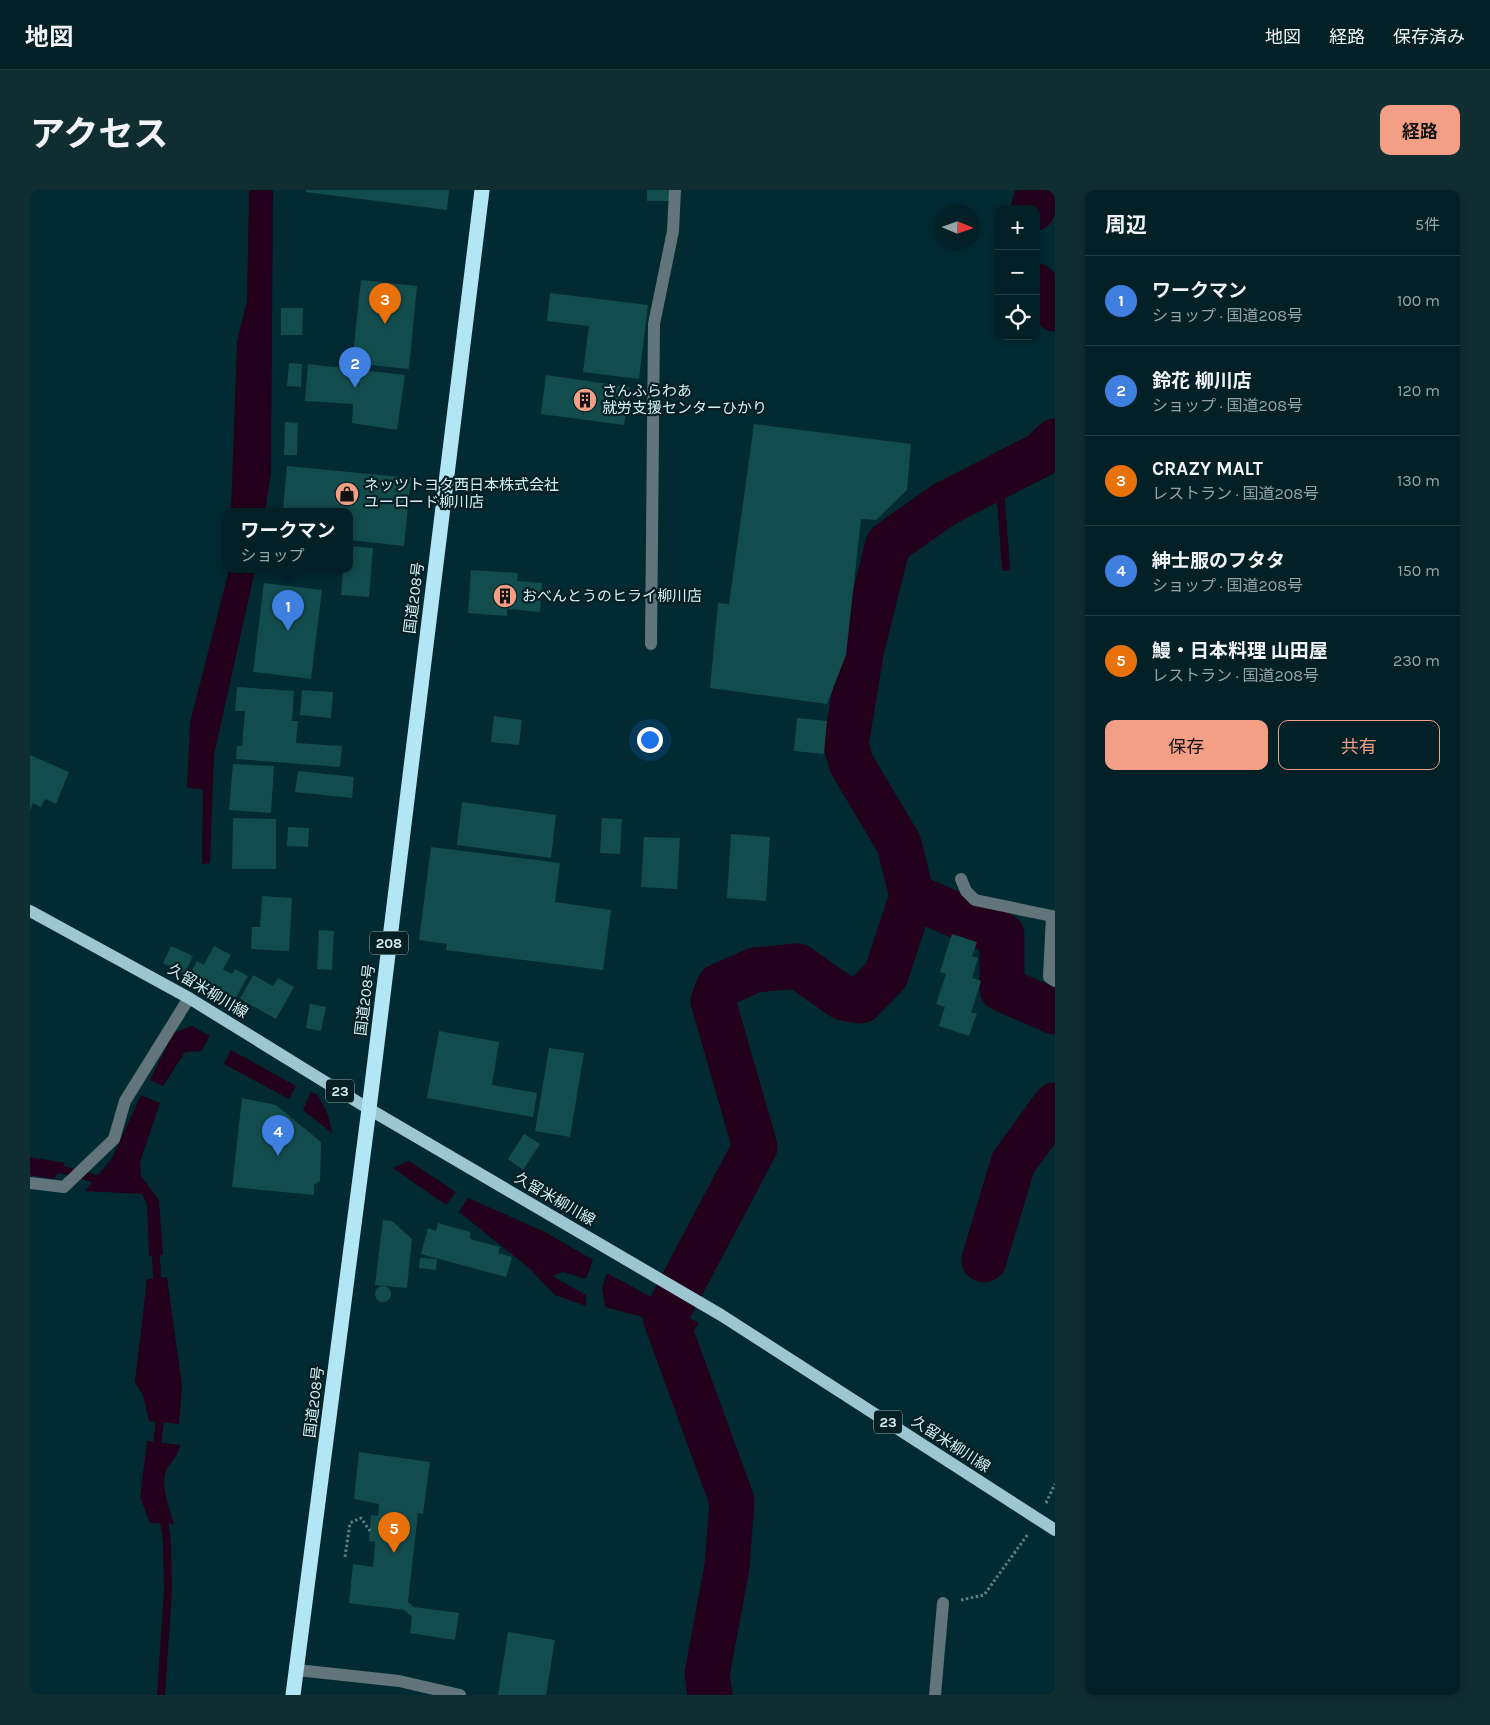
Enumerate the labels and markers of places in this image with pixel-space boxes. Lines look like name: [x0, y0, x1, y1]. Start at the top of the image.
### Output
pin: 3: [369, 283, 401, 324]
pin: 2: [339, 347, 371, 388]
place label: さんふらわあ 就労支援センターひかり: [602, 382, 767, 417]
building icon: さんふらわあ 就労支援センターひかり: [572, 387, 598, 413]
place label: ネッツトヨタ西日本株式会社 ユーロード柳川店: [364, 476, 559, 511]
shop icon: ネッツトヨタ西日本株式会社 ユーロード柳川店: [334, 481, 360, 507]
building icon: おべんとうのヒライ柳川店: [492, 583, 518, 609]
place label: おべんとうのヒライ柳川店: [522, 587, 702, 605]
pin: 1: [272, 590, 304, 631]
pin: 4: [262, 1115, 294, 1156]
pin: 5: [378, 1512, 410, 1553]

